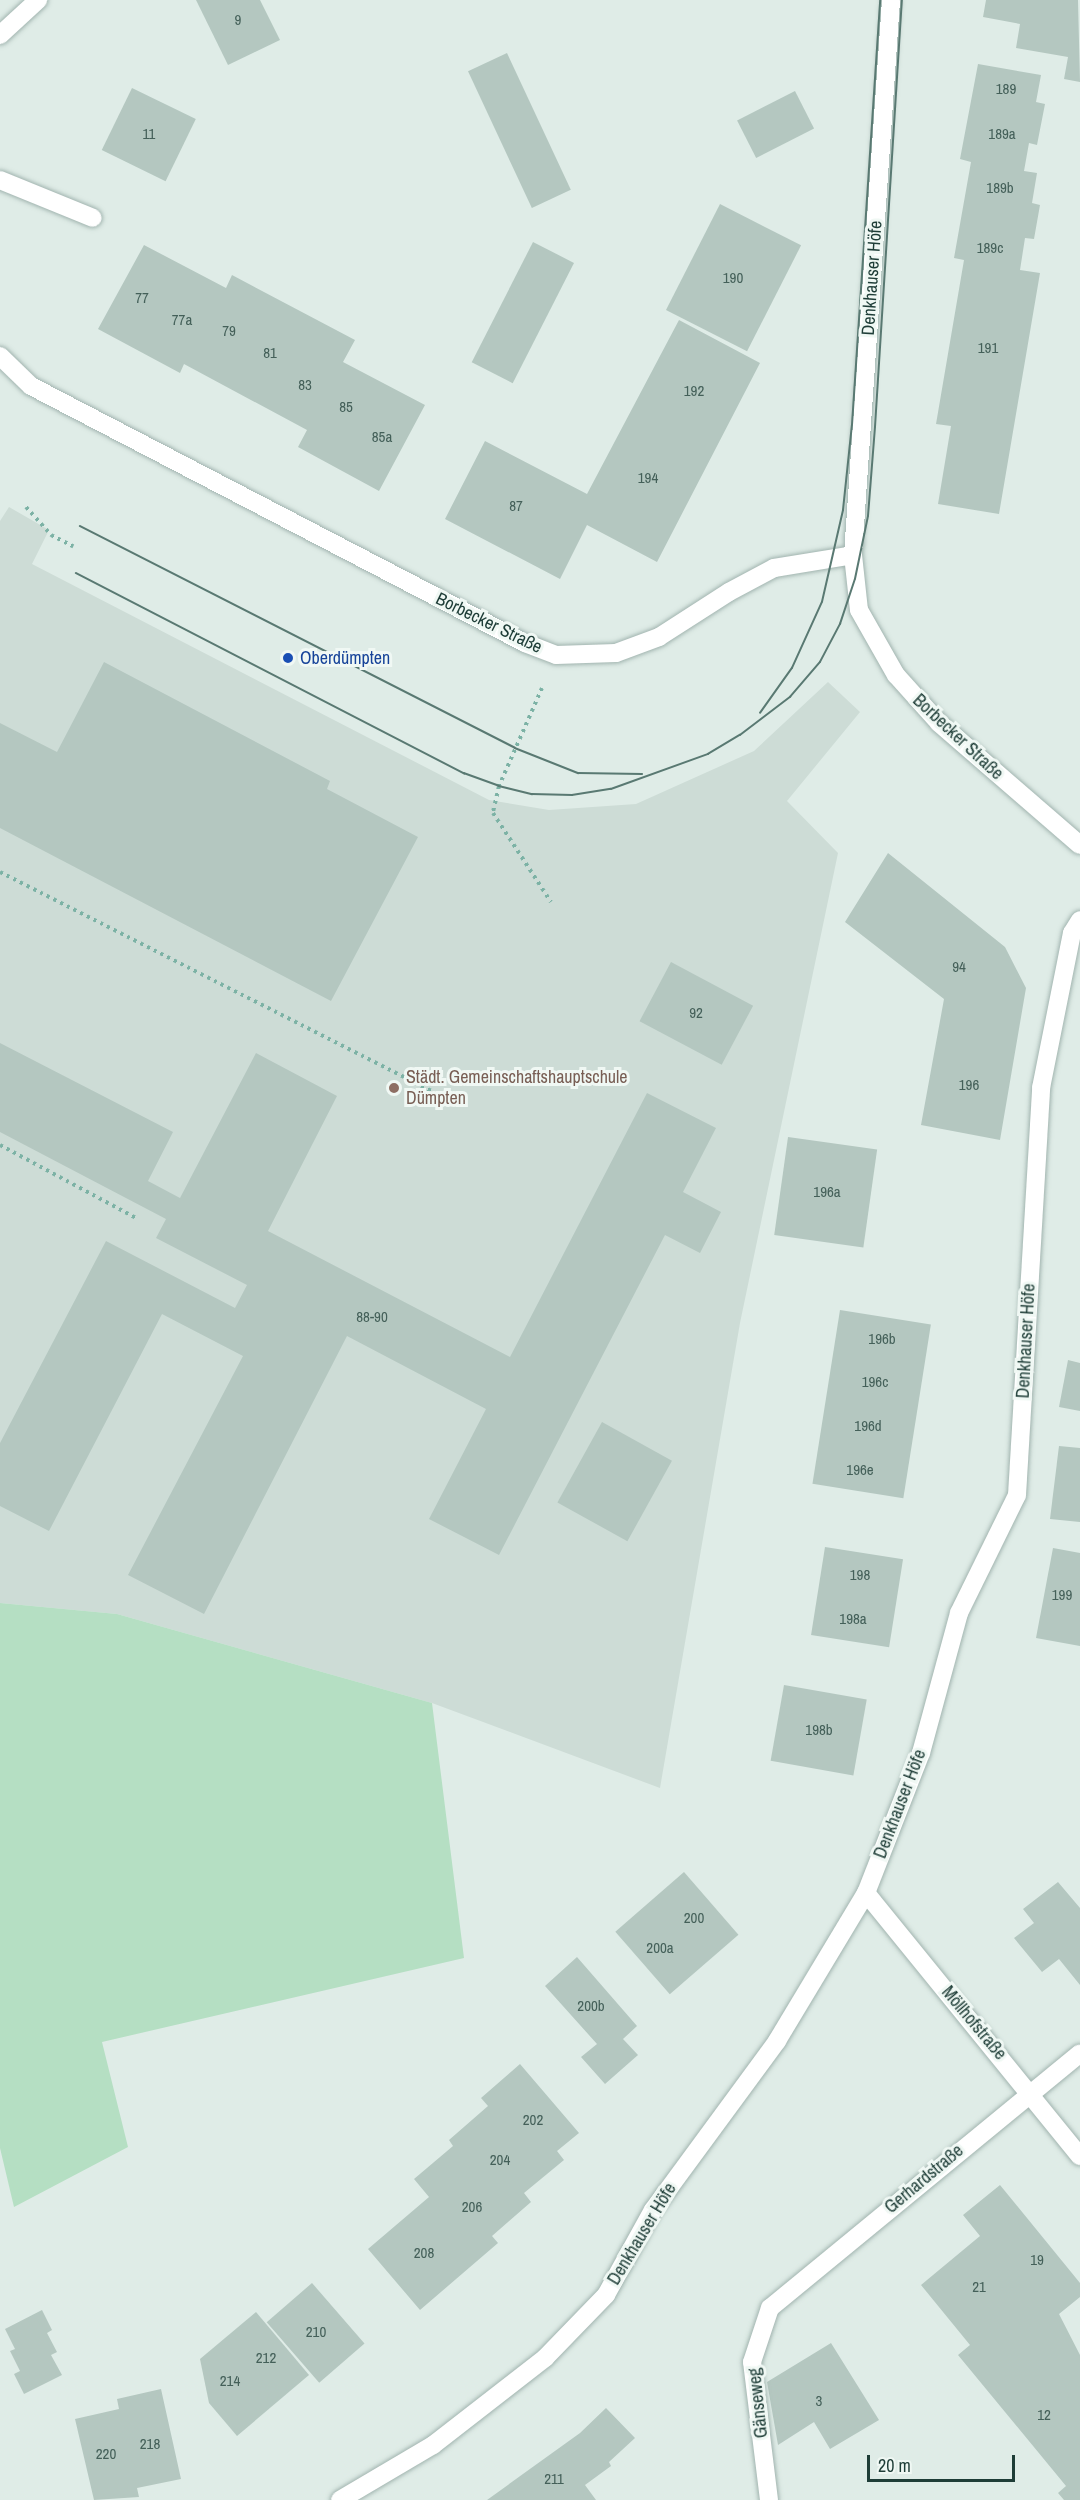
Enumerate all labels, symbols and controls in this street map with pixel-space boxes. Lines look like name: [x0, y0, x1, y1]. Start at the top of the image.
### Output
house number: 9: [235, 11, 241, 29]
house number: 189: [996, 80, 1016, 98]
house number: 11: [143, 125, 155, 143]
house number: 189a: [988, 125, 1016, 143]
house number: 189b: [986, 179, 1014, 197]
street label: Denkhauser Höfe: [857, 220, 887, 336]
house number: 189c: [977, 239, 1003, 257]
house number: 190: [723, 269, 743, 287]
house number: 77: [135, 289, 149, 307]
house number: 77a: [172, 311, 192, 329]
house number: 79: [222, 322, 236, 340]
house number: 191: [978, 339, 998, 357]
house number: 81: [263, 344, 277, 362]
house number: 83: [298, 376, 312, 394]
house number: 192: [684, 382, 704, 400]
house number: 85: [339, 398, 353, 416]
house number: 85a: [372, 428, 392, 446]
house number: 194: [638, 469, 658, 487]
house number: 87: [509, 497, 523, 515]
street label: Borbecker Straße: [432, 588, 546, 658]
place label: Oberdümpten: [300, 647, 390, 669]
marker: Oberdümpten: [281, 651, 295, 665]
street label: Borbecker Straße: [908, 690, 1008, 784]
house number: 94: [952, 958, 966, 976]
house number: 92: [689, 1004, 703, 1022]
place label: Städt. Gemeinschaftshauptschule Dümpten: [406, 1067, 628, 1110]
house number: 196: [959, 1076, 979, 1094]
marker: Städt. Gemeinschaftshauptschule Dümpten: [387, 1081, 401, 1095]
house number: 196a: [813, 1183, 841, 1201]
street label: Denkhauser Höfe: [1012, 1283, 1040, 1399]
house number: 88-90: [356, 1308, 388, 1326]
house number: 196b: [868, 1330, 896, 1348]
house number: 196c: [862, 1373, 888, 1391]
house number: 196d: [854, 1417, 882, 1435]
house number: 196e: [846, 1461, 874, 1479]
house number: 198: [850, 1566, 870, 1584]
house number: 199: [1052, 1586, 1072, 1604]
house number: 198a: [839, 1610, 867, 1628]
house number: 198b: [805, 1721, 833, 1739]
street label: Denkhauser Höfe: [869, 1747, 931, 1861]
house number: 200: [684, 1909, 704, 1927]
house number: 200a: [646, 1939, 674, 1957]
street label: Möllhofstraße: [937, 1982, 1011, 2064]
house number: 200b: [577, 1997, 605, 2015]
house number: 202: [523, 2111, 543, 2129]
street label: Gerhardstraße: [880, 2140, 968, 2218]
house number: 204: [490, 2151, 510, 2169]
street label: Denkhauser Höfe: [603, 2179, 681, 2289]
house number: 206: [462, 2198, 482, 2216]
house number: 208: [414, 2244, 434, 2262]
house number: 19: [1030, 2251, 1044, 2269]
house number: 21: [972, 2278, 986, 2296]
house number: 210: [306, 2323, 326, 2341]
house number: 212: [256, 2349, 276, 2367]
street label: Gänseweg: [744, 2367, 772, 2439]
house number: 214: [220, 2372, 240, 2390]
house number: 3: [816, 2392, 822, 2410]
house number: 12: [1037, 2406, 1051, 2424]
house number: 218: [140, 2435, 160, 2453]
scale bar: [870, 2443, 1018, 2481]
house number: 220: [96, 2445, 116, 2463]
text: 20 m: [878, 2453, 911, 2478]
house number: 211: [544, 2470, 564, 2488]

